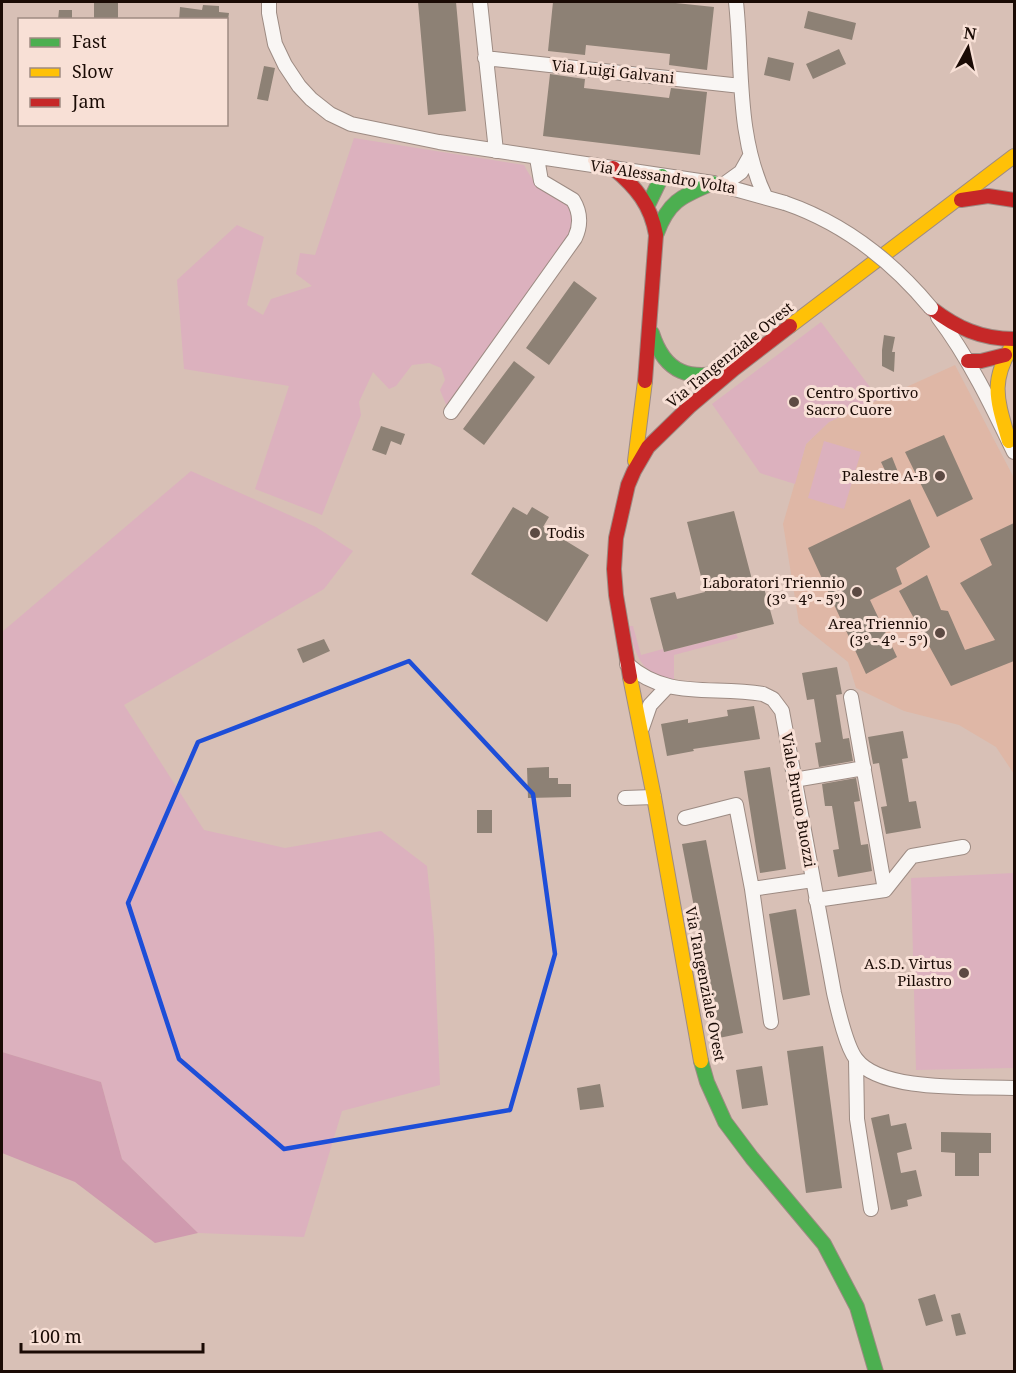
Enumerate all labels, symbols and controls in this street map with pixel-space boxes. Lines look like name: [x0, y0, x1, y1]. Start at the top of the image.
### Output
legend: [18, 18, 228, 126]
north arrow: [938, 18, 998, 78]
text: N: [962, 21, 978, 45]
text: Fast: [72, 29, 107, 53]
street label: Via Luigi Galvani: [551, 55, 676, 87]
text: Slow: [72, 59, 114, 83]
text: Jam: [71, 89, 106, 113]
street label: Via Alessandro Volta: [589, 155, 737, 197]
street label: Via Tangenziale Ovest: [662, 297, 797, 411]
place label: Centro Sportivo Sacro Cuore: [806, 382, 918, 419]
marker: Centro Sportivo Sacro Cuore: [787, 395, 801, 409]
place label: Palestre A-B: [842, 465, 928, 485]
marker: Palestre A-B: [933, 469, 947, 483]
place label: Todis: [547, 522, 585, 542]
marker: Todis: [528, 526, 542, 540]
place label: Laboratori Triennio (3° - 4° - 5°): [703, 572, 845, 609]
marker: Laboratori Triennio (3° - 4° - 5°): [850, 585, 864, 599]
place label: Area Triennio (3° - 4° - 5°): [828, 613, 928, 650]
marker: Area Triennio (3° - 4° - 5°): [933, 626, 947, 640]
street label: Viale Bruno Buozzi: [777, 731, 821, 869]
street label: Via Tangenziale Ovest: [681, 905, 731, 1063]
place label: A.S.D. Virtus Pilastro: [864, 953, 952, 990]
marker: A.S.D. Virtus Pilastro: [957, 966, 971, 980]
scale bar: [21, 1316, 202, 1354]
text: 100 m: [30, 1324, 82, 1348]

